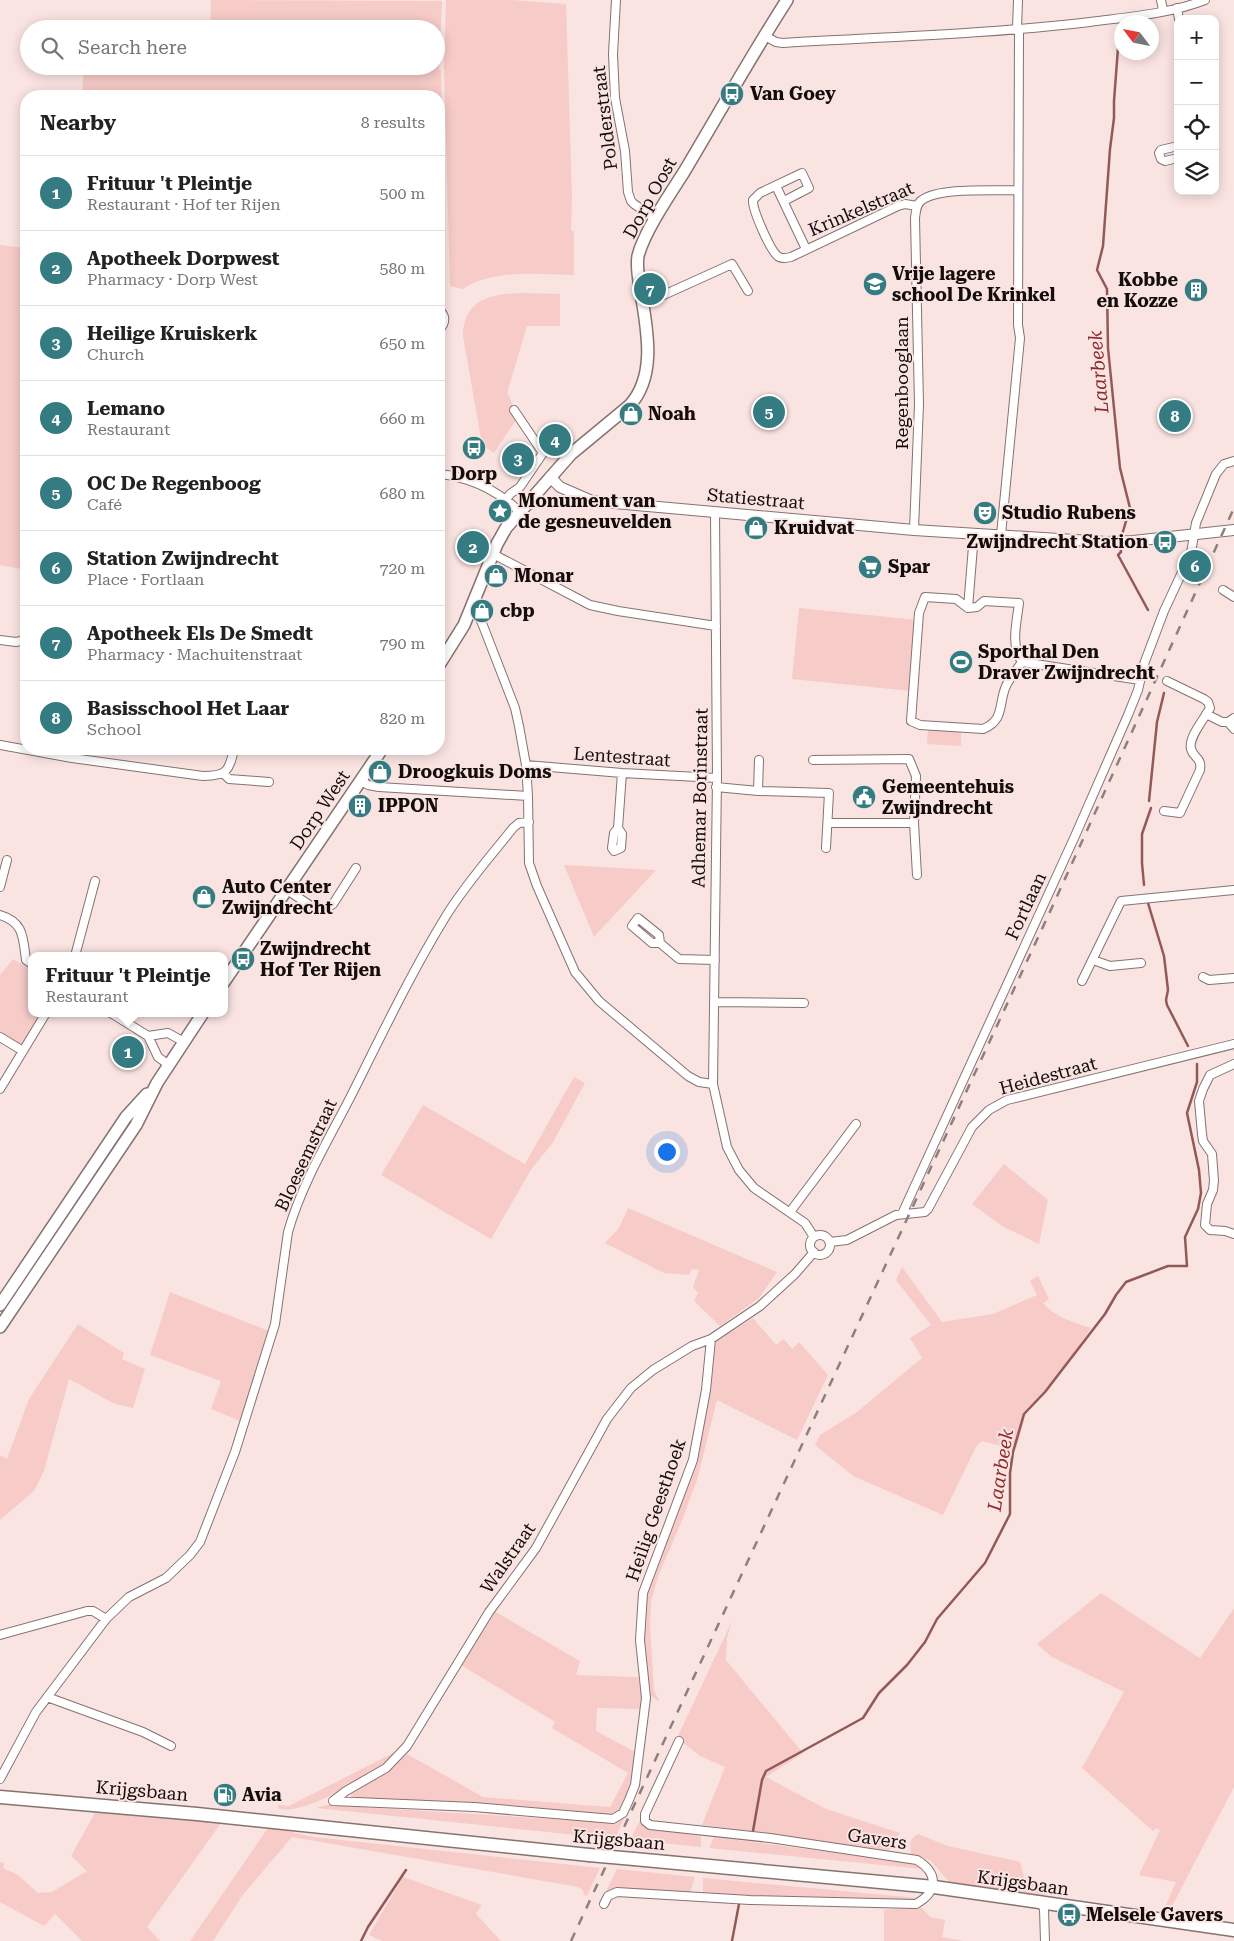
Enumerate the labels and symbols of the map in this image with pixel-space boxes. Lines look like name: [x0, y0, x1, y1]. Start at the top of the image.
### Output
north arrow: [1114, 15, 1159, 60]
street label: Polderstraat: [588, 64, 621, 171]
bus stop icon: Van Goey: [719, 81, 745, 107]
place label: Van Goey: [750, 83, 836, 104]
street label: Dorp Oost: [619, 153, 681, 242]
street label: Krinkelstraat: [805, 177, 917, 240]
place label: Vrije lagere school De Krinkel: [892, 263, 1056, 305]
place label: Kobbe en Kozze: [1096, 269, 1178, 311]
pin: 7: [634, 270, 666, 308]
school or university icon: Vrije lagere school De Krinkel: [862, 271, 888, 297]
building icon: Kobbe en Kozze: [1183, 277, 1209, 303]
street label: Regenbooglaan: [891, 316, 912, 450]
water label: Laarbeek: [1083, 329, 1114, 415]
pin: 5: [753, 393, 785, 431]
pin: 8: [1159, 397, 1191, 435]
shop icon: Noah: [618, 401, 644, 427]
place label: Noah: [648, 403, 696, 424]
pin: 4: [539, 421, 571, 459]
bus stop icon: Dorp: [461, 435, 487, 461]
pin: 3: [502, 440, 534, 478]
place label: Dorp: [451, 463, 497, 484]
street label: Statiestraat: [706, 484, 806, 513]
place label: Monument van de gesneuvelden: [518, 490, 672, 532]
place icon: Monument van de gesneuvelden: [487, 498, 513, 524]
theatre icon: Studio Rubens: [972, 500, 998, 526]
place label: Studio Rubens: [1002, 502, 1136, 523]
shop icon: Kruidvat: [743, 515, 769, 541]
place label: Kruidvat: [774, 517, 854, 538]
pin: 2: [457, 528, 489, 566]
bus stop icon: Zwijndrecht Station: [1152, 529, 1178, 555]
place label: Zwijndrecht Station: [966, 531, 1148, 552]
pin: 6: [1179, 547, 1211, 585]
supermarket icon: Spar: [857, 554, 883, 580]
place label: Spar: [888, 556, 930, 577]
shop icon: Monar: [483, 563, 509, 589]
place label: Monar: [514, 565, 574, 586]
shop icon: cbp: [469, 598, 495, 624]
place label: cbp: [500, 600, 535, 621]
place label: Sporthal Den Draver Zwijndrecht: [978, 641, 1155, 683]
sports icon: Sporthal Den Draver Zwijndrecht: [948, 649, 974, 675]
street label: Adhemar Borinstraat: [687, 708, 712, 888]
street label: Lentestraat: [573, 743, 672, 770]
shop icon: Droogkuis Doms: [367, 759, 393, 785]
place label: Droogkuis Doms: [398, 761, 552, 782]
street label: Dorp West: [285, 766, 354, 854]
place label: Gemeentehuis Zwijndrecht: [882, 776, 1014, 818]
public building icon: Gemeentehuis Zwijndrecht: [851, 784, 877, 810]
building icon: IPPON: [347, 793, 373, 819]
place label: IPPON: [378, 795, 439, 816]
street label: Fortlaan: [1001, 868, 1050, 943]
place label: Auto Center Zwijndrecht: [222, 876, 333, 918]
shop icon: Auto Center Zwijndrecht: [191, 884, 217, 910]
place label: Zwijndrecht Hof Ter Rijen: [260, 938, 381, 980]
bus stop icon: Zwijndrecht Hof Ter Rijen: [230, 946, 256, 972]
pin: 1: [112, 1033, 144, 1071]
street label: Heidestraat: [997, 1052, 1099, 1099]
street label: Bloesemstraat: [270, 1095, 341, 1214]
your location: [654, 1139, 680, 1165]
water label: Laarbeek: [982, 1427, 1018, 1514]
street label: Heilig Geesthoek: [621, 1436, 690, 1584]
street label: Walstraat: [476, 1518, 540, 1597]
street label: Krijgsbaan: [95, 1776, 189, 1805]
fuel station icon: Avia: [212, 1782, 238, 1808]
place label: Avia: [242, 1784, 282, 1805]
street label: Gavers: [846, 1824, 908, 1853]
street label: Krijgsbaan: [572, 1825, 666, 1854]
street label: Krijgsbaan: [976, 1866, 1071, 1899]
bus stop icon: Melsele Gavers: [1056, 1902, 1082, 1928]
place label: Melsele Gavers: [1086, 1904, 1223, 1925]

